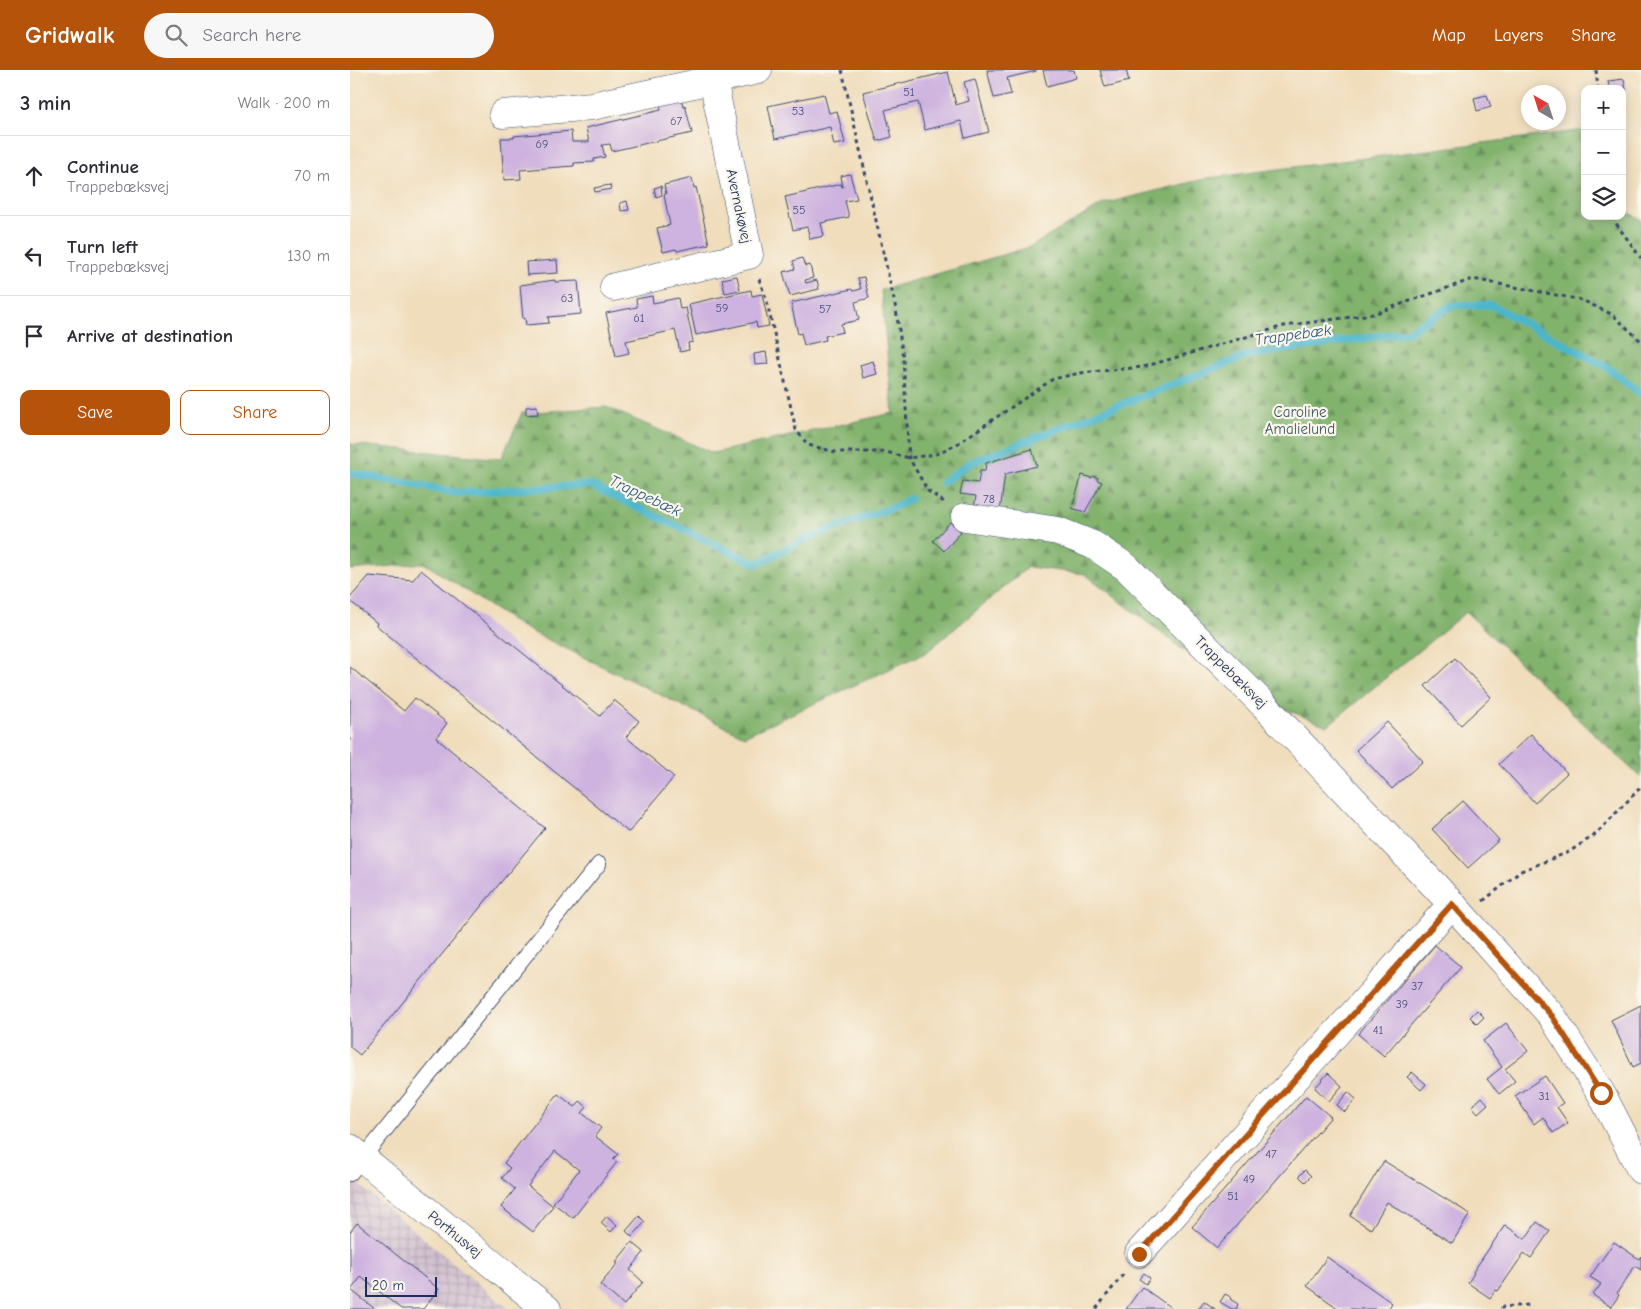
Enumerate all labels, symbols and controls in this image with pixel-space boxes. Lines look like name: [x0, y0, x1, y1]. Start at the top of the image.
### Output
search box: [144, 13, 494, 58]
text: Gridwalk: [25, 21, 114, 49]
icon: search: [162, 21, 190, 49]
text: Search here: [202, 24, 301, 46]
text: Map: [1432, 25, 1466, 46]
text: Layers: [1494, 25, 1543, 46]
text: Share: [1571, 25, 1616, 46]
house number: 51: [903, 85, 915, 99]
north arrow: [1521, 85, 1566, 130]
map controls: [1581, 85, 1626, 220]
button: +: [1581, 85, 1626, 130]
text: 3 min: [20, 91, 71, 115]
text: Walk · 200 m: [238, 94, 330, 112]
house number: 53: [792, 104, 804, 118]
house number: 67: [670, 114, 682, 128]
button: −: [1581, 130, 1626, 175]
house number: 69: [536, 137, 548, 151]
text: Continue: [67, 156, 139, 178]
icon: ahead: [20, 162, 48, 190]
text: 70 m: [294, 167, 330, 185]
street label: Avernakøvej: [722, 167, 756, 245]
button: layers: [1581, 175, 1626, 220]
text: Trappebæksvej: [67, 178, 169, 196]
house number: 55: [792, 203, 806, 217]
text: Turn left: [67, 236, 138, 258]
icon: left: [20, 242, 48, 270]
text: 130 m: [287, 247, 330, 265]
text: Trappebæksvej: [67, 258, 169, 276]
house number: 63: [561, 291, 573, 305]
house number: 59: [716, 301, 728, 315]
house number: 57: [819, 302, 831, 316]
house number: 61: [633, 311, 645, 325]
water label: Trappebæk: [1254, 321, 1333, 349]
icon: arrive: [20, 322, 48, 350]
text: Arrive at destination: [67, 325, 233, 347]
button: Save: [20, 390, 170, 435]
button: Share: [180, 390, 330, 435]
park label: Caroline Amalielund: [1265, 403, 1335, 438]
water label: Trappebæk: [606, 472, 684, 521]
house number: 78: [983, 492, 995, 506]
street label: Trappebæksvej: [1191, 632, 1271, 712]
house number: 37: [1411, 979, 1423, 993]
house number: 39: [1396, 997, 1408, 1011]
house number: 41: [1373, 1023, 1384, 1037]
route start: [1590, 1082, 1613, 1105]
house number: 31: [1539, 1089, 1550, 1103]
house number: 47: [1265, 1147, 1277, 1161]
house number: 49: [1243, 1172, 1255, 1186]
house number: 51: [1227, 1189, 1239, 1203]
street label: Porthusvej: [424, 1207, 486, 1261]
route end: [1128, 1243, 1151, 1266]
scale bar: [365, 1274, 438, 1297]
text: 20 m: [372, 1277, 404, 1294]

